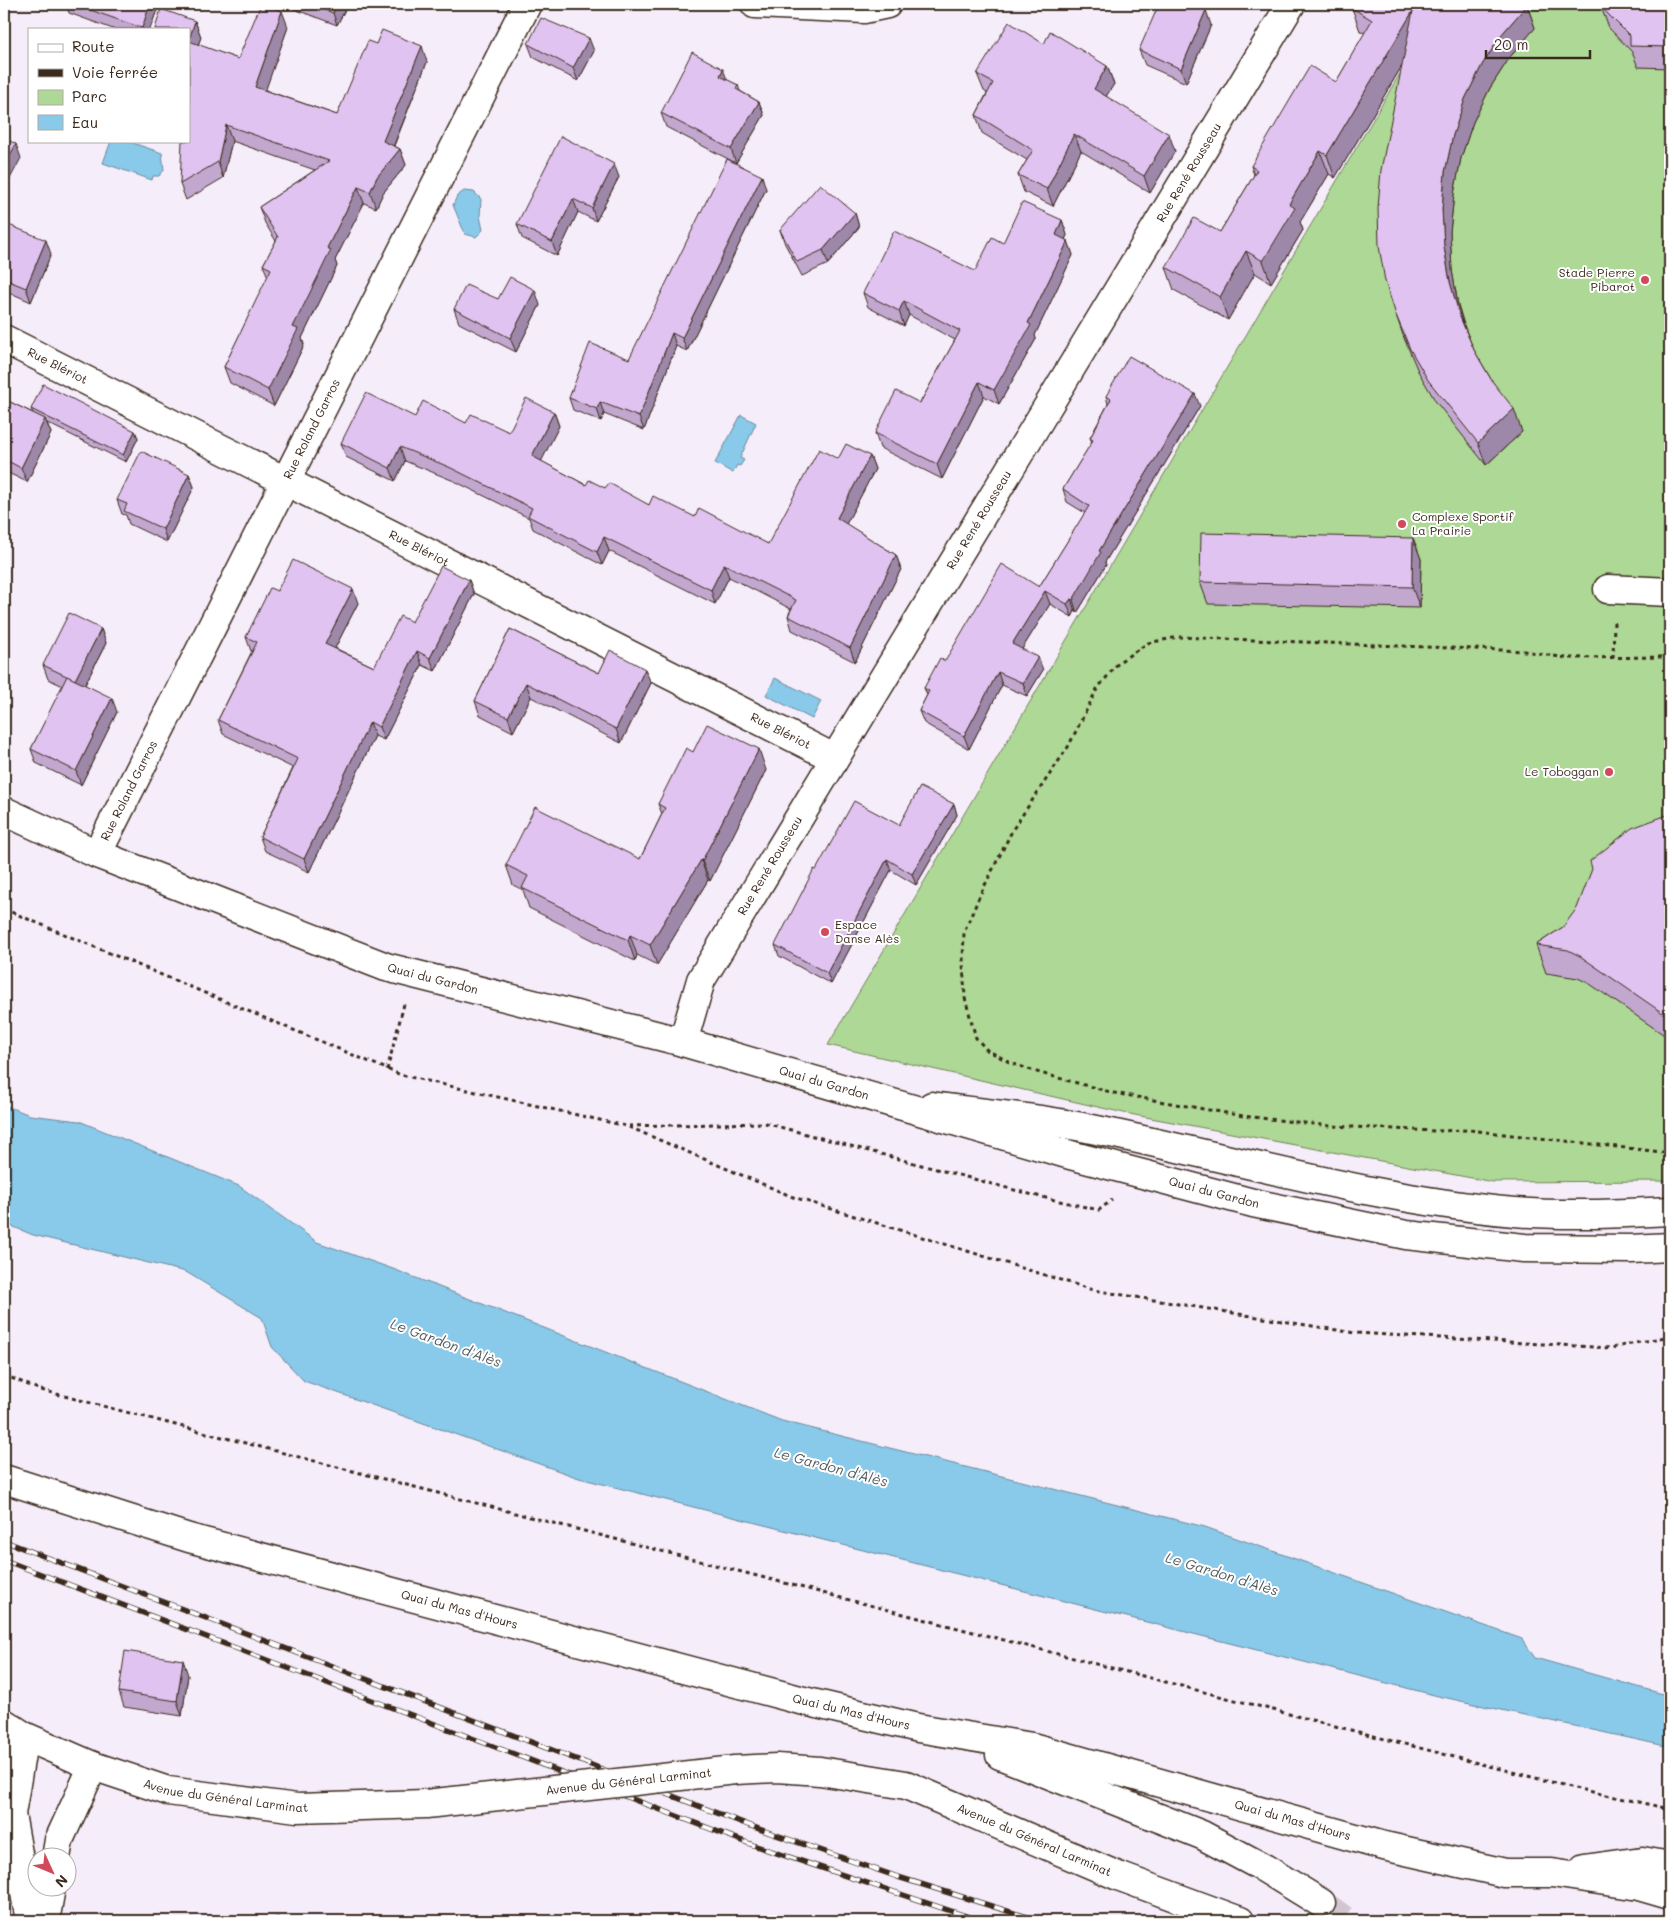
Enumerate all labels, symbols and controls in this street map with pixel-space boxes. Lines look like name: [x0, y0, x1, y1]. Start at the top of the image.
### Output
legend: [28, 28, 190, 142]
scale bar: [1486, 28, 1590, 60]
text: 20 m: [1494, 34, 1528, 54]
text: Route: [72, 36, 115, 56]
text: Voie ferrée: [72, 62, 158, 82]
text: Parc: [72, 86, 107, 106]
text: Eau: [72, 112, 98, 132]
street label: Rue René Rousseau: [1152, 120, 1224, 225]
place label: Stade Pierre Pibarot: [1559, 264, 1635, 294]
marker: Stade Pierre Pibarot: [1639, 274, 1651, 286]
street label: Rue Blériot: [25, 343, 91, 387]
street label: Rue Roland Garros: [279, 376, 343, 482]
street label: Rue René Rousseau: [942, 467, 1014, 572]
place label: Complexe Sportif La Prairie: [1412, 508, 1514, 538]
marker: Complexe Sportif La Prairie: [1396, 518, 1408, 530]
street label: Rue Blériot: [387, 526, 452, 570]
street label: Rue Blériot: [748, 708, 814, 752]
street label: Rue Roland Garros: [96, 737, 160, 843]
place label: Le Toboggan: [1525, 763, 1599, 779]
marker: Le Toboggan: [1603, 766, 1615, 778]
street label: Rue René Rousseau: [733, 813, 805, 918]
place label: Espace Danse Alès: [835, 916, 899, 946]
marker: Espace Danse Alès: [819, 926, 831, 938]
street label: Quai du Gardon: [386, 959, 480, 997]
street label: Quai du Gardon: [778, 1061, 871, 1103]
street label: Quai du Gardon: [1167, 1172, 1261, 1211]
water label: Le Gardon d'Alès: [388, 1314, 505, 1372]
water label: Le Gardon d'Alès: [772, 1442, 890, 1491]
water label: Le Gardon d'Alès: [1163, 1547, 1281, 1600]
street label: Quai du Mas d'Hours: [400, 1586, 520, 1632]
street label: Quai du Mas d'Hours: [791, 1689, 912, 1733]
street label: Avenue du Général Larminat: [545, 1764, 712, 1798]
street label: Avenue du Général Larminat: [142, 1774, 308, 1815]
street label: Quai du Mas d'Hours: [1233, 1795, 1353, 1843]
street label: Avenue du Général Larminat: [955, 1799, 1115, 1879]
north arrow: [28, 1848, 78, 1898]
text: N: [51, 1871, 72, 1892]

